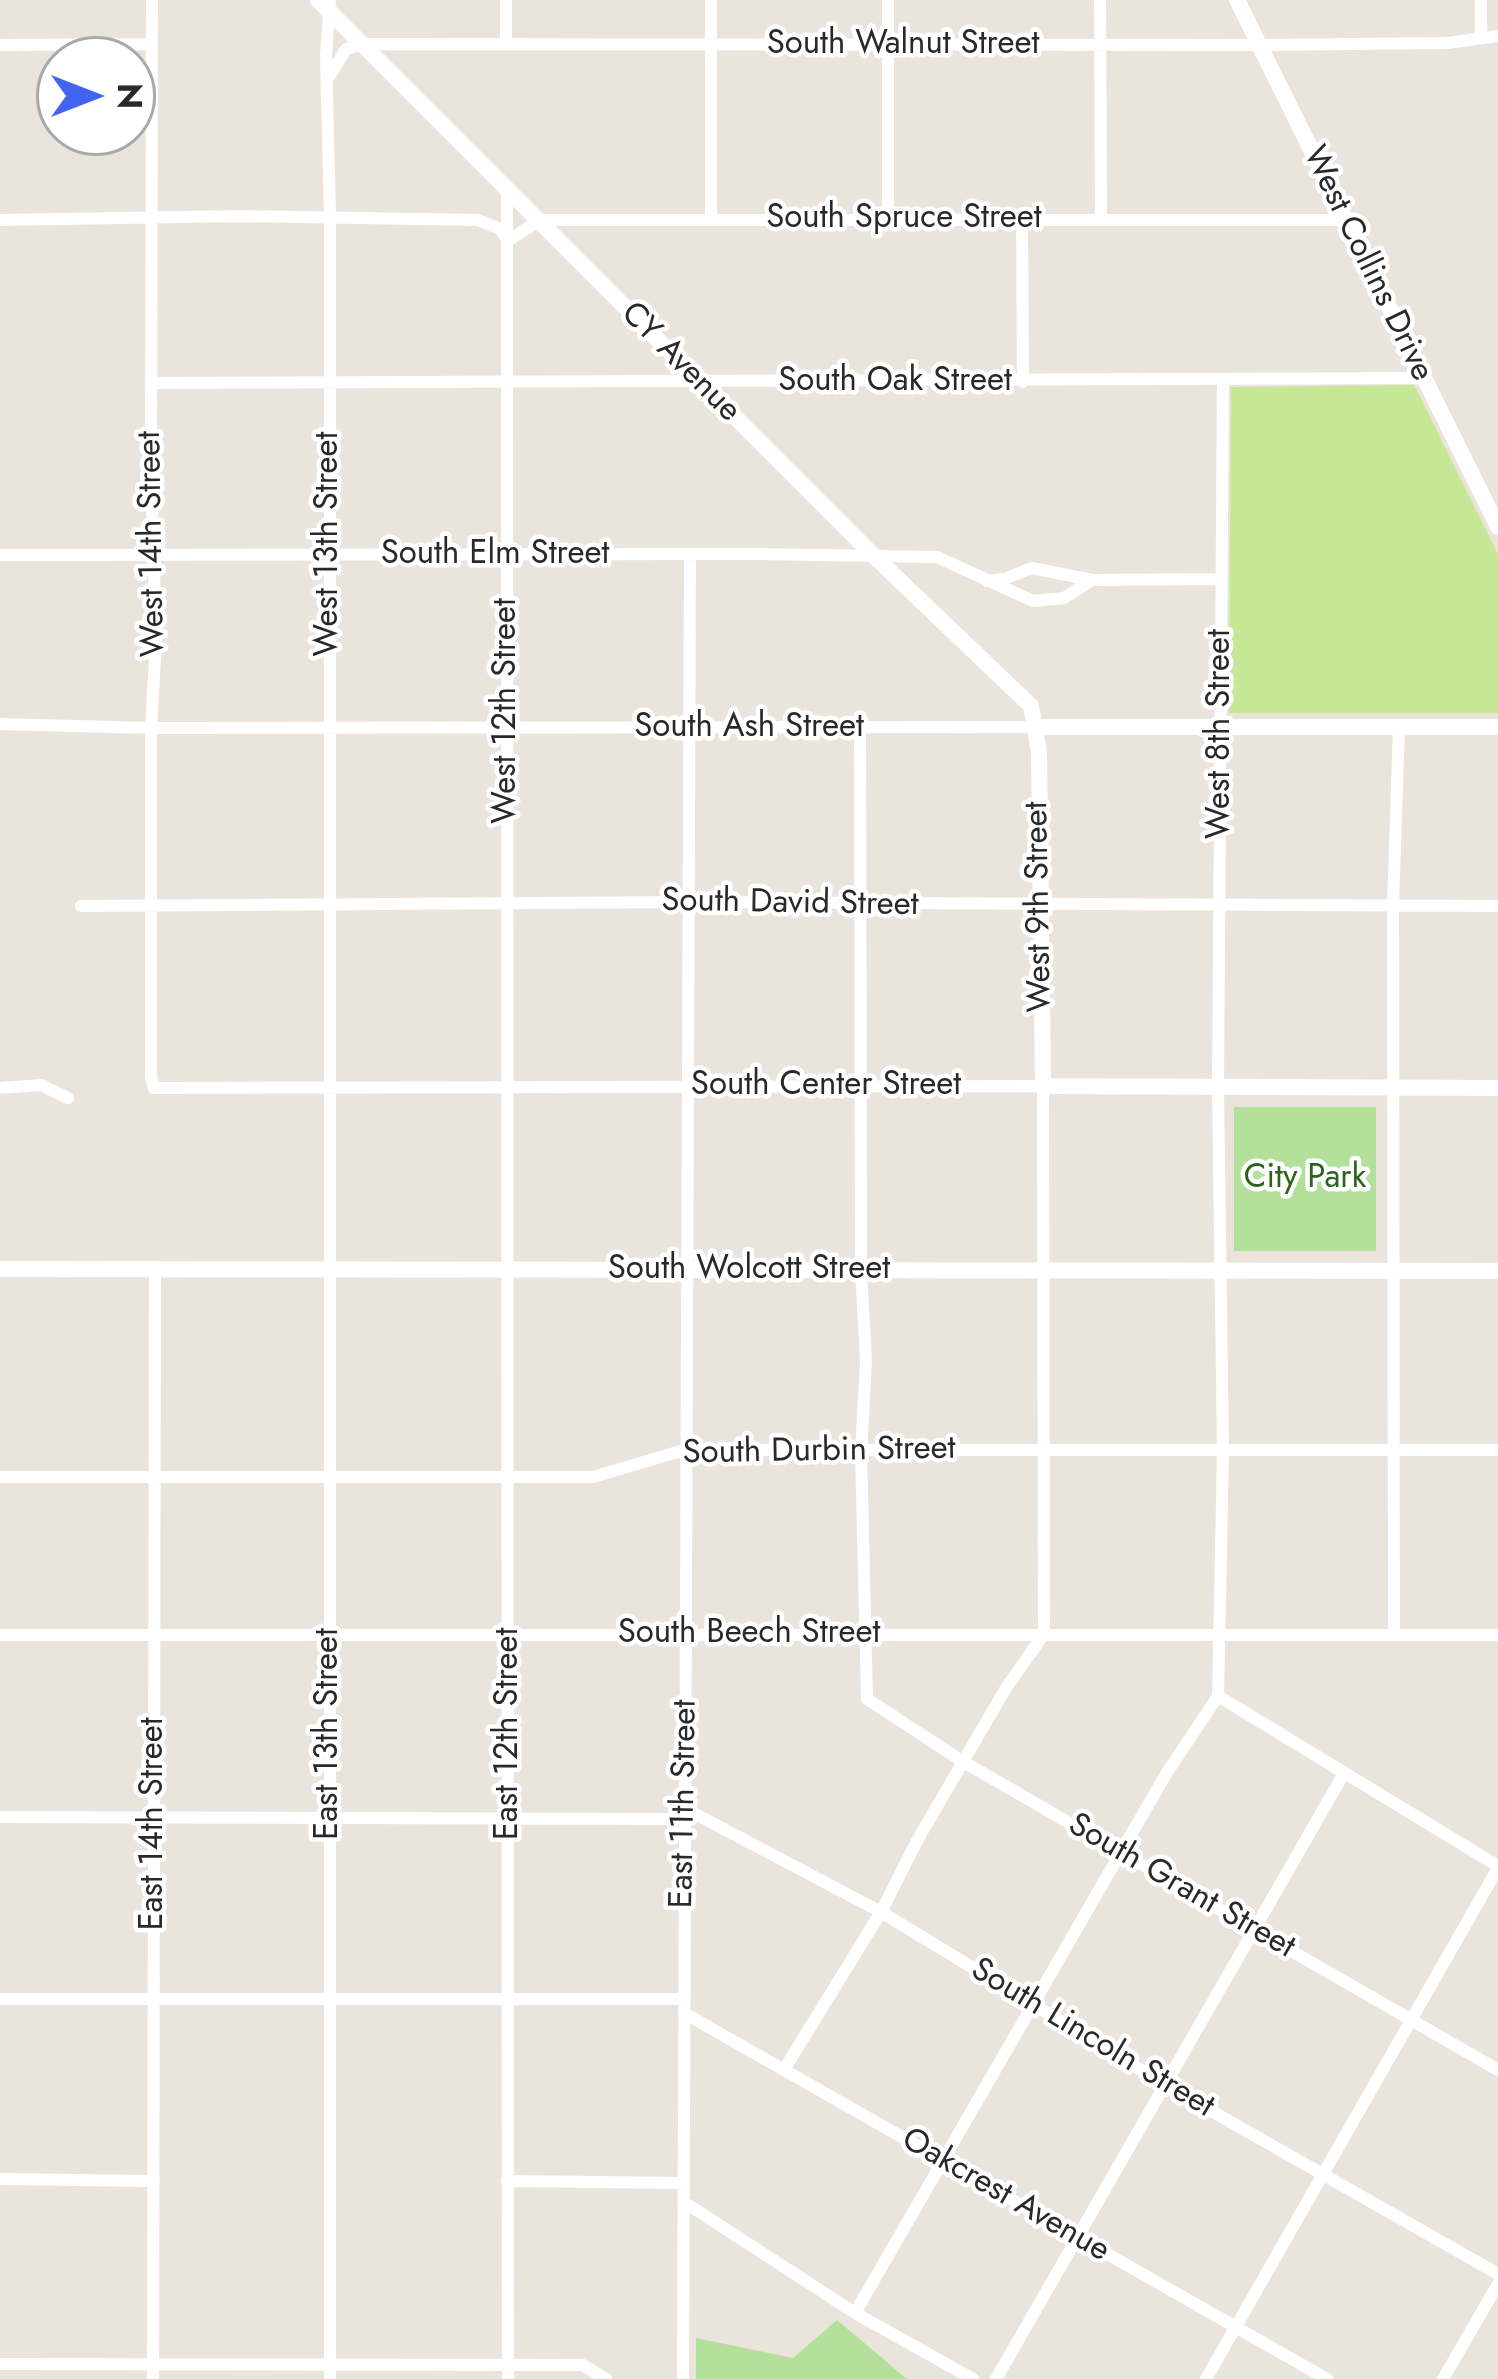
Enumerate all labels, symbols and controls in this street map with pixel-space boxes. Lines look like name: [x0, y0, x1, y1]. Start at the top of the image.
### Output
street label: South Walnut Street: [767, 25, 1039, 65]
north arrow: [36, 36, 156, 156]
text: N: [106, 83, 153, 109]
street label: West Collins Drive: [1293, 140, 1441, 388]
street label: South Spruce Street: [766, 199, 1042, 239]
street label: CY Avenue: [612, 295, 748, 431]
street label: South Oak Street: [778, 362, 1012, 402]
street label: West 14th Street: [131, 431, 175, 657]
street label: West 13th Street: [309, 432, 349, 656]
street label: South Elm Street: [381, 535, 609, 575]
street label: West 12th Street: [487, 598, 527, 824]
street label: West 8th Street: [1201, 629, 1241, 839]
street label: South Ash Street: [634, 708, 864, 748]
street label: West 9th Street: [1018, 801, 1062, 1013]
street label: South David Street: [661, 882, 919, 926]
street label: South Center Street: [691, 1066, 961, 1106]
park label: City Park: [1244, 1159, 1366, 1199]
street label: South Wolcott Street: [608, 1250, 890, 1290]
street label: South Durbin Street: [682, 1430, 956, 1474]
street label: South Beech Street: [618, 1614, 880, 1654]
street label: East 13th Street: [309, 1628, 349, 1840]
street label: East 12th Street: [489, 1628, 529, 1840]
street label: East 11th Street: [663, 1699, 707, 1909]
street label: East 14th Street: [134, 1717, 174, 1931]
street label: South Grant Street: [1061, 1806, 1301, 1968]
street label: South Lincoln Street: [963, 1951, 1221, 2127]
street label: Oakcrest Avenue: [894, 2120, 1116, 2272]

